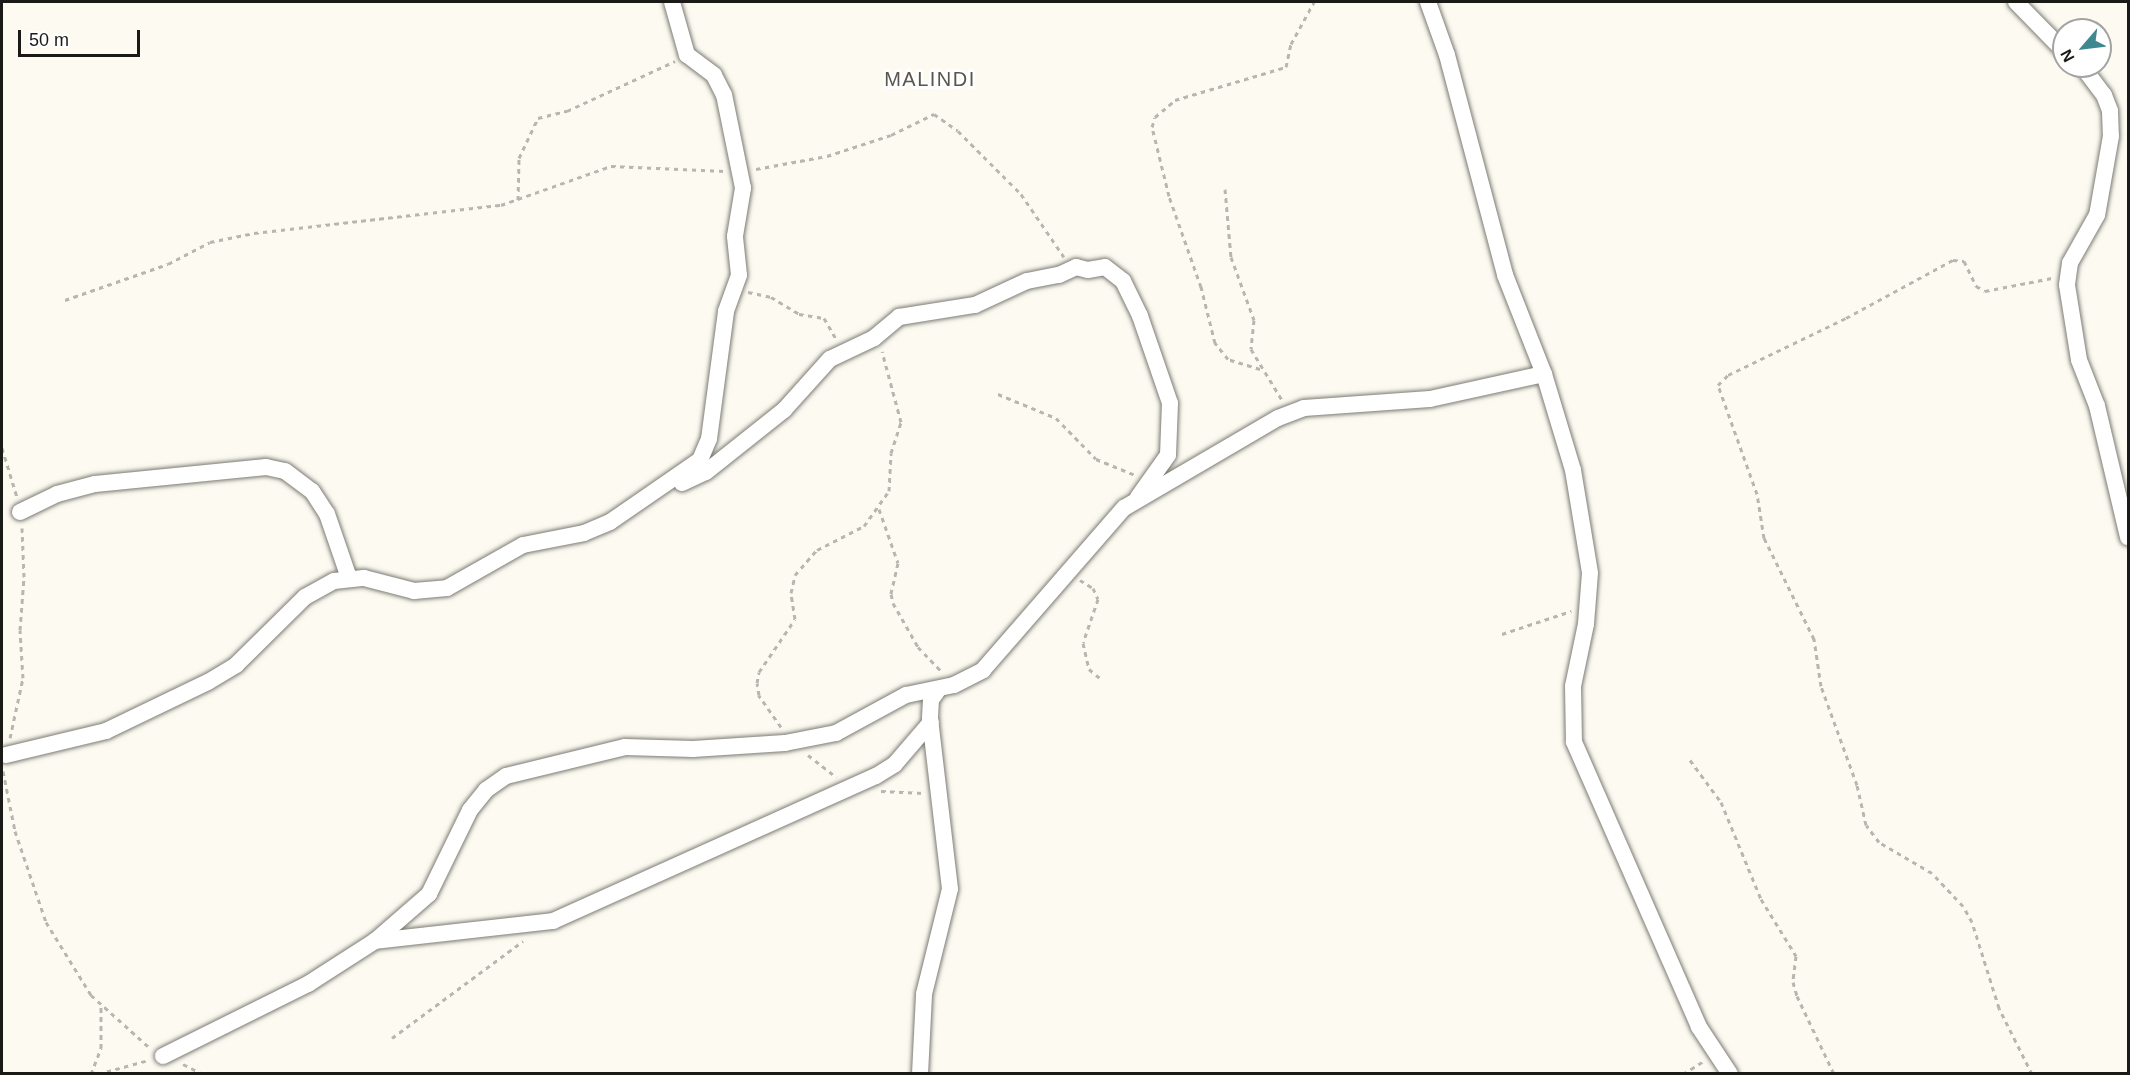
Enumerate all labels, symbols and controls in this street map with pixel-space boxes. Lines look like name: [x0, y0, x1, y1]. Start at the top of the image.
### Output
scale bar: [21, 18, 142, 56]
north arrow: [2052, 18, 2112, 78]
text: 50 m: [29, 30, 69, 50]
text: N: [2057, 47, 2078, 65]
district label: MALINDI: [884, 67, 976, 91]

